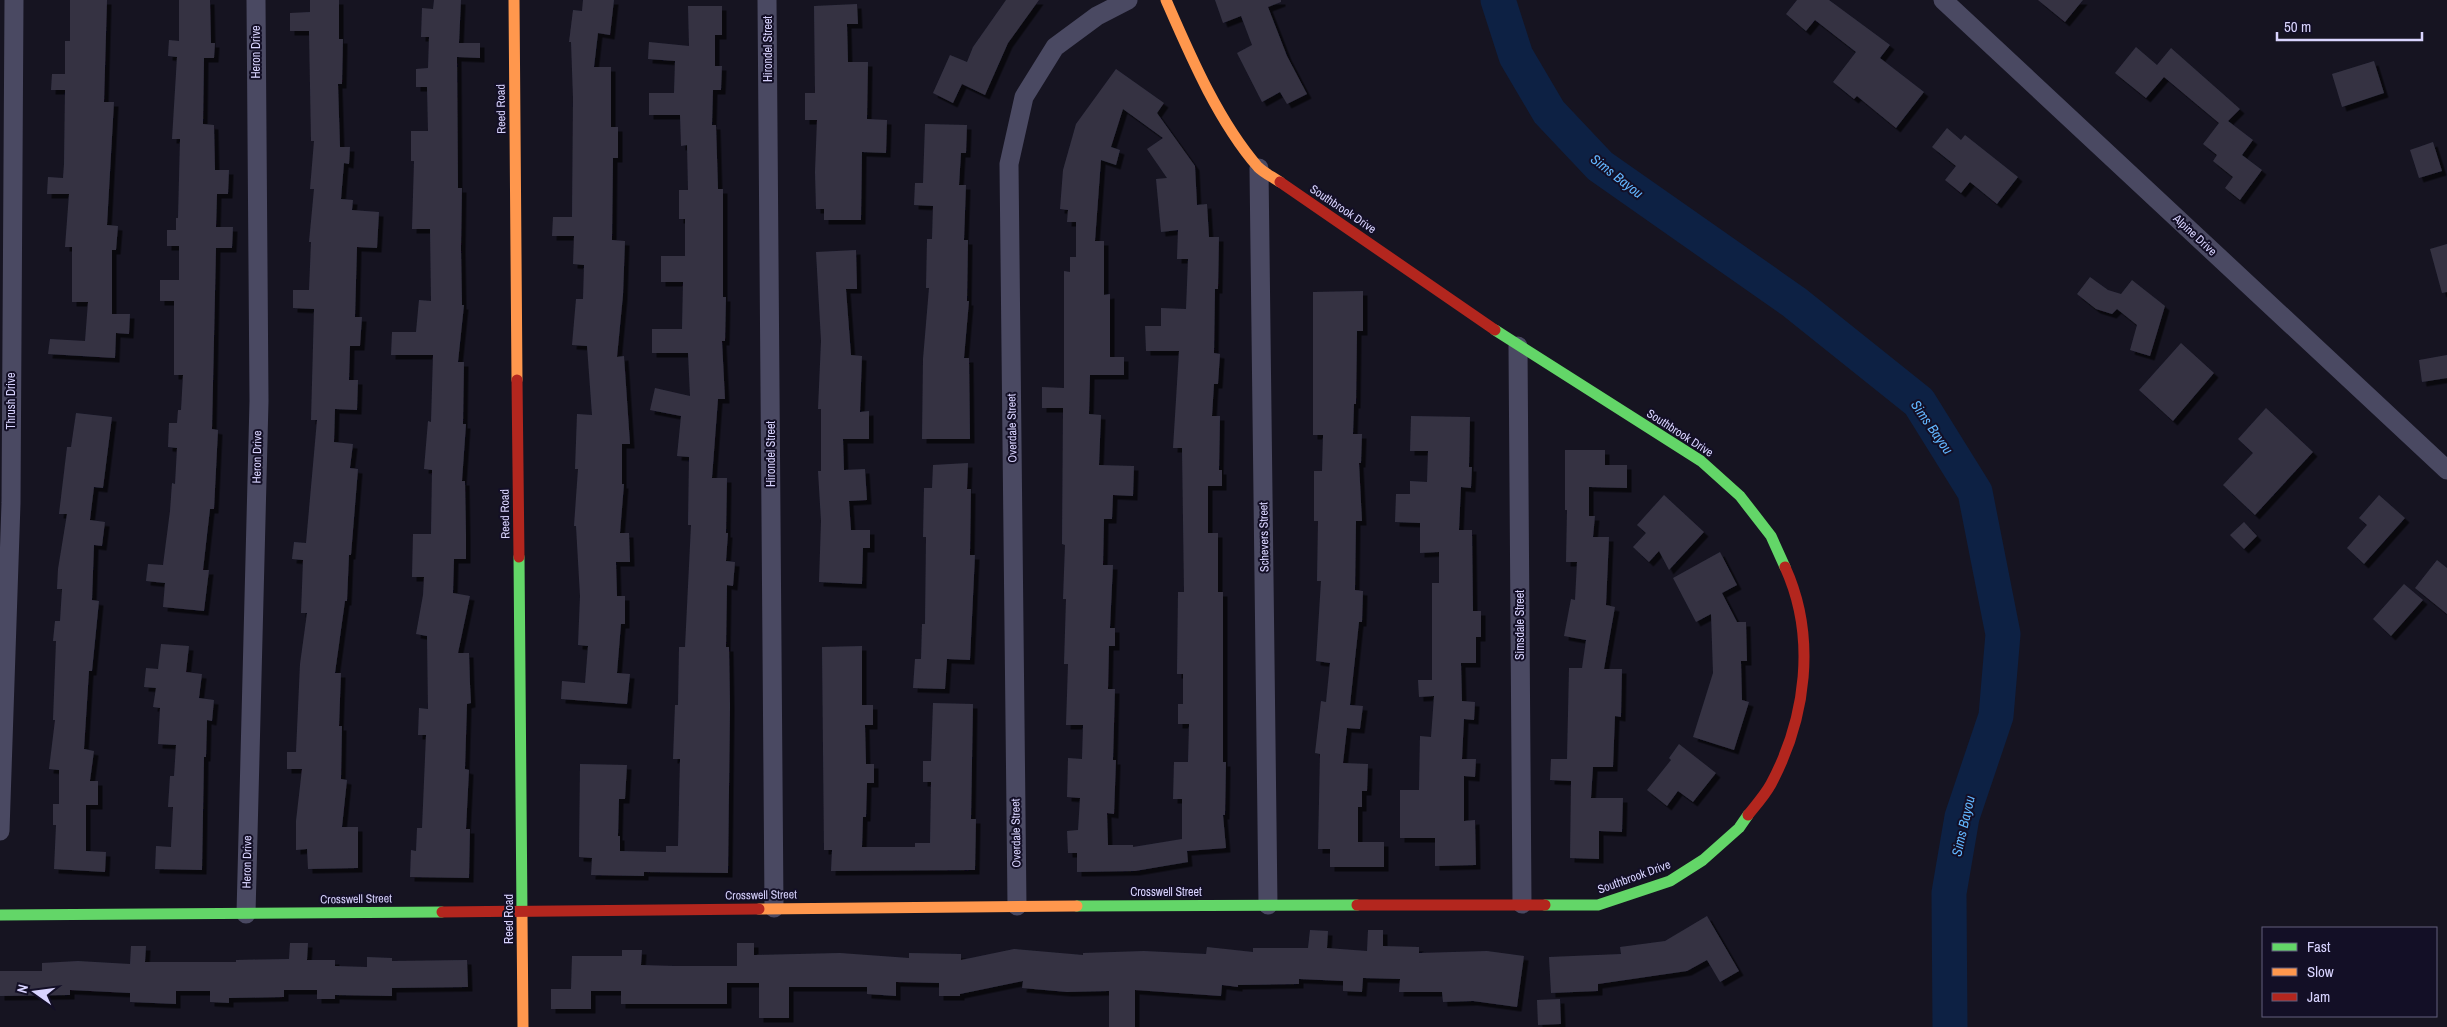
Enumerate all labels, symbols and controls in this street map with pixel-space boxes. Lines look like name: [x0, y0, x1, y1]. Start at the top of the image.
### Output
scale bar: [2277, 10, 2422, 42]
street label: Hirondel Street: [760, 16, 776, 82]
text: 50 m: [2284, 16, 2311, 37]
street label: Heron Drive: [248, 25, 264, 79]
street label: Reed Road: [493, 84, 509, 134]
water label: Sims Bayou: [1587, 150, 1647, 203]
street label: Southbrook Drive: [1307, 181, 1379, 237]
street label: Alpine Drive: [2169, 210, 2220, 259]
street label: Thrush Drive: [3, 373, 19, 429]
street label: Overdale Street: [1003, 393, 1021, 463]
water label: Sims Bayou: [1907, 396, 1957, 458]
street label: Southbrook Drive: [1644, 405, 1716, 461]
street label: Hirondel Street: [763, 421, 779, 487]
street label: Heron Drive: [249, 430, 265, 484]
street label: Reed Road: [497, 489, 513, 539]
street label: Schevers Street: [1255, 502, 1273, 572]
street label: Simsdale Street: [1512, 590, 1528, 660]
water label: Sims Bayou: [1947, 793, 1979, 858]
street label: Overdale Street: [1007, 798, 1025, 868]
street label: Heron Drive: [239, 835, 255, 889]
street label: Southbrook Drive: [1595, 856, 1673, 898]
street label: Crosswell Street: [1130, 884, 1202, 900]
street label: Crosswell Street: [725, 886, 797, 904]
street label: Crosswell Street: [320, 890, 392, 908]
street label: Reed Road: [501, 894, 517, 944]
legend: [2262, 927, 2437, 1017]
text: Fast: [2307, 936, 2331, 957]
text: Slow: [2307, 961, 2334, 982]
north arrow: [10, 967, 60, 1017]
text: N: [13, 983, 32, 995]
text: Jam: [2307, 986, 2330, 1007]

